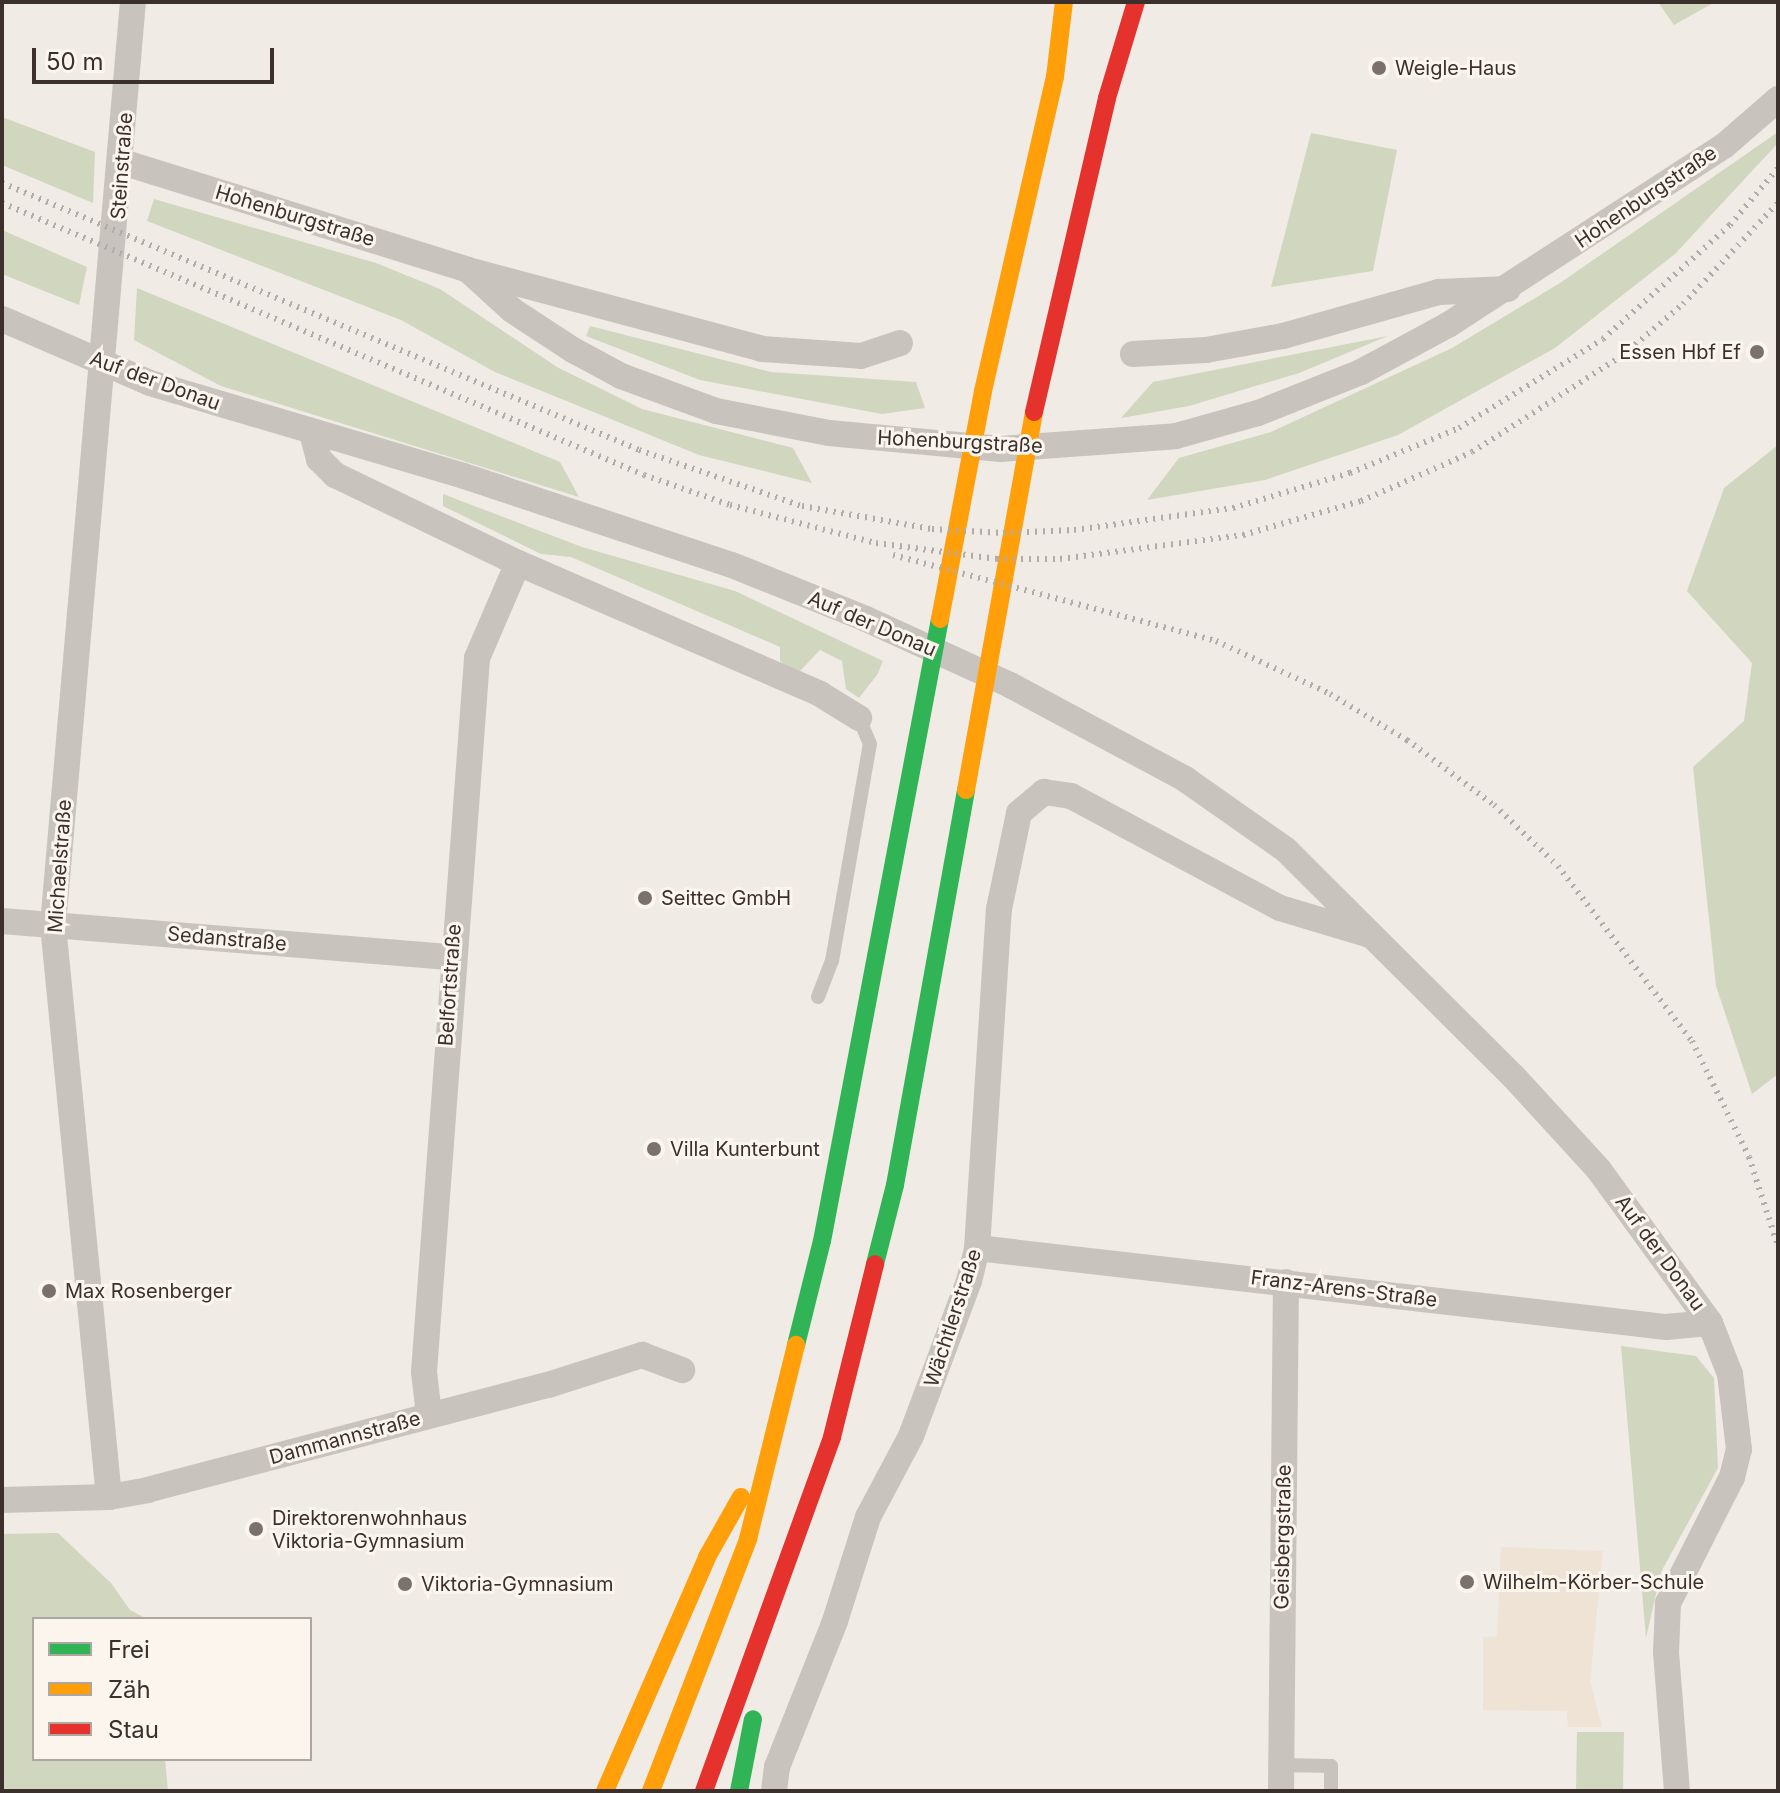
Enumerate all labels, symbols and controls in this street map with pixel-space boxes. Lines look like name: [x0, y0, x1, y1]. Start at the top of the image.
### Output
scale bar: [36, 32, 278, 82]
text: 50 m: [46, 47, 104, 76]
place label: Weigle-Haus: [1395, 56, 1517, 80]
marker: Weigle-Haus: [1370, 59, 1388, 77]
street label: Steinstraße: [106, 112, 138, 220]
street label: Hohenburgstraße: [1571, 141, 1721, 253]
street label: Hohenburgstraße: [212, 180, 378, 252]
place label: Essen Hbf Ef: [1619, 340, 1741, 364]
marker: Essen Hbf Ef: [1748, 343, 1766, 361]
street label: Auf der Donau: [87, 346, 223, 416]
street label: Hohenburgstraße: [877, 426, 1043, 458]
street label: Auf der Donau: [804, 586, 940, 662]
street label: Michaelstraße: [43, 798, 77, 934]
place label: Seittec GmbH: [661, 886, 791, 910]
marker: Seittec GmbH: [636, 889, 654, 907]
street label: Sedanstraße: [166, 922, 288, 956]
street label: Belfortstraße: [434, 923, 466, 1047]
place label: Villa Kunterbunt: [670, 1137, 820, 1161]
marker: Villa Kunterbunt: [645, 1140, 663, 1158]
street label: Auf der Donau: [1610, 1191, 1710, 1315]
street label: Wächtlerstraße: [919, 1246, 987, 1390]
street label: Franz-Arens-Straße: [1249, 1266, 1439, 1312]
place label: Max Rosenberger: [65, 1279, 232, 1303]
marker: Max Rosenberger: [40, 1282, 58, 1300]
street label: Dammannstraße: [267, 1406, 423, 1470]
street label: Geisbergstraße: [1270, 1464, 1296, 1610]
place label: Direktorenwohnhaus Viktoria-Gymnasium: [272, 1506, 467, 1553]
marker: Direktorenwohnhaus Viktoria-Gymnasium: [247, 1520, 265, 1538]
place label: Wilhelm-Körber-Schule: [1483, 1570, 1704, 1594]
place label: Viktoria-Gymnasium: [421, 1572, 614, 1596]
marker: Wilhelm-Körber-Schule: [1458, 1573, 1476, 1591]
marker: Viktoria-Gymnasium: [396, 1575, 414, 1593]
legend: [32, 1617, 312, 1761]
text: Frei: [108, 1635, 150, 1664]
text: Zäh: [108, 1675, 151, 1704]
text: Stau: [108, 1715, 159, 1744]

